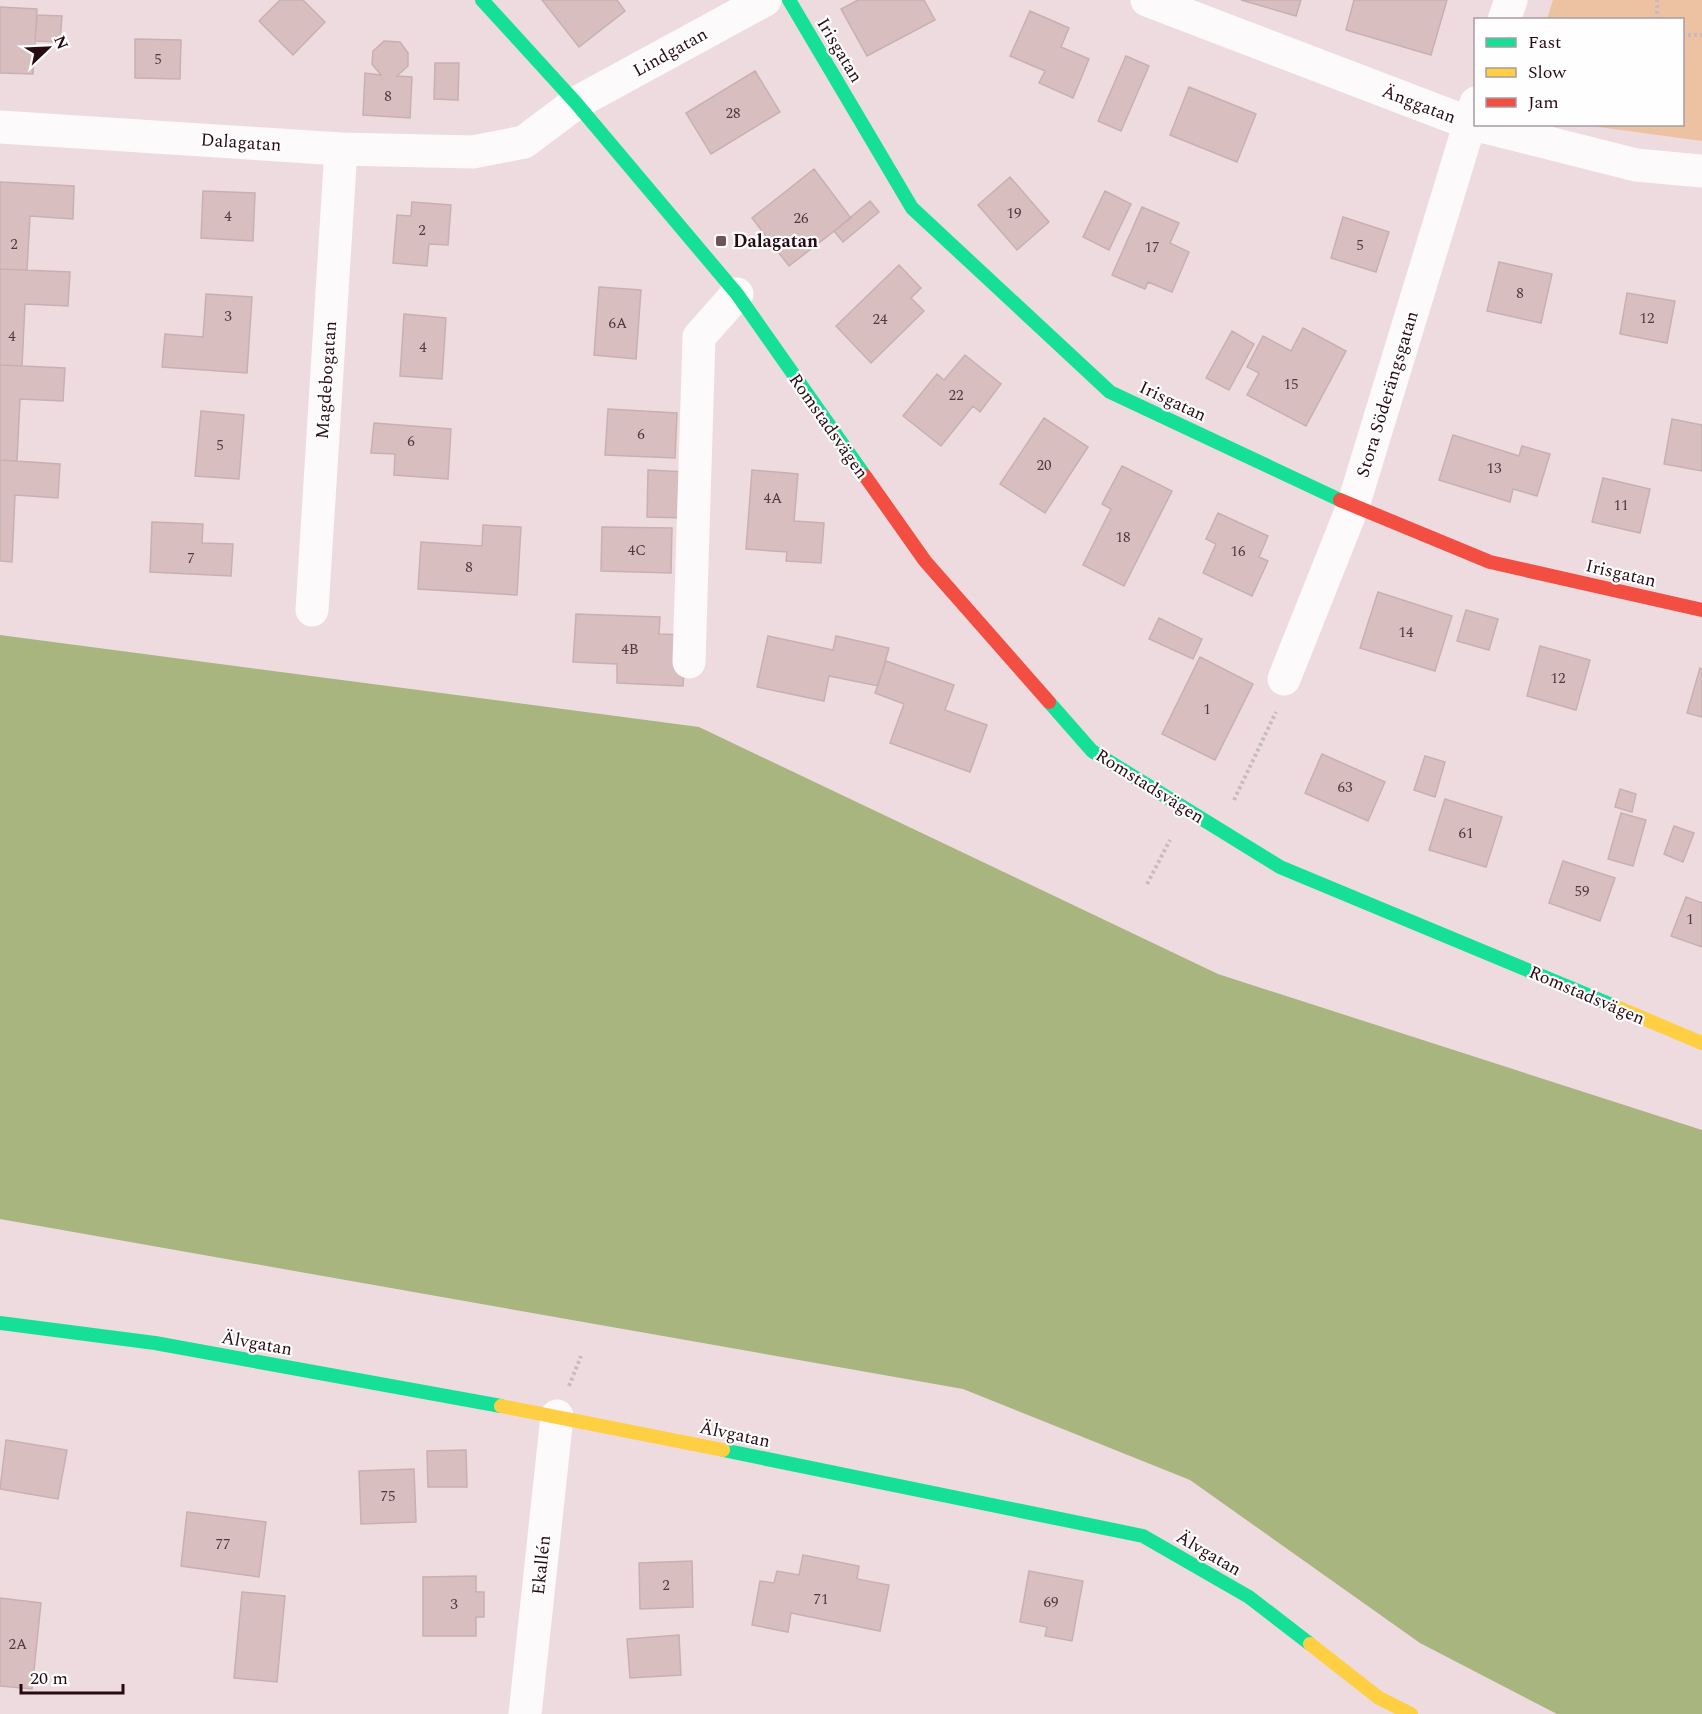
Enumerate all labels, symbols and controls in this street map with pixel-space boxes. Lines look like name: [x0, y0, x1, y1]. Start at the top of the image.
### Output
street label: Irisgatan: [810, 13, 870, 88]
north arrow: [18, 18, 78, 78]
legend: [1474, 18, 1684, 126]
street label: Lindgatan: [628, 21, 712, 84]
text: Fast: [1528, 29, 1561, 56]
text: N: [47, 32, 74, 53]
house number: 5: [154, 48, 162, 71]
text: Slow: [1528, 59, 1567, 86]
street label: Änggatan: [1378, 78, 1460, 131]
house number: 8: [384, 85, 392, 108]
text: Jam: [1528, 89, 1559, 116]
house number: 28: [725, 102, 741, 125]
street label: Dalagatan: [200, 126, 282, 159]
house number: 19: [1006, 202, 1022, 225]
house number: 4: [224, 205, 232, 228]
house number: 26: [793, 207, 809, 230]
house number: 2: [418, 219, 426, 242]
place label: Dalagatan: [733, 228, 818, 255]
house number: 2: [10, 233, 18, 256]
marker: Dalagatan: [714, 234, 728, 248]
house number: 5: [1356, 234, 1364, 257]
house number: 17: [1144, 236, 1160, 259]
house number: 8: [1516, 282, 1524, 305]
house number: 3: [224, 305, 232, 328]
house number: 12: [1639, 307, 1655, 330]
house number: 24: [872, 308, 888, 331]
street label: Stora Söderängsgatan: [1349, 308, 1426, 481]
house number: 6A: [609, 312, 627, 335]
street label: Magdebogatan: [309, 320, 344, 440]
house number: 4: [8, 325, 16, 348]
house number: 4: [419, 336, 427, 359]
street label: Romstadsvägen: [782, 368, 875, 485]
house number: 15: [1283, 373, 1299, 396]
street label: Irisgatan: [1135, 374, 1211, 429]
house number: 22: [948, 384, 964, 407]
house number: 6: [637, 423, 645, 446]
house number: 6: [407, 430, 415, 453]
house number: 5: [216, 434, 224, 457]
house number: 20: [1036, 454, 1052, 477]
house number: 13: [1486, 457, 1502, 480]
house number: 4A: [764, 487, 782, 510]
house number: 11: [1613, 494, 1629, 517]
house number: 18: [1115, 526, 1131, 549]
house number: 4C: [628, 539, 646, 562]
house number: 16: [1230, 540, 1246, 563]
house number: 7: [187, 547, 195, 570]
street label: Irisgatan: [1583, 552, 1659, 595]
house number: 8: [465, 556, 473, 579]
house number: 14: [1398, 621, 1414, 644]
house number: 4B: [621, 638, 639, 661]
house number: 12: [1550, 667, 1566, 690]
house number: 1: [1203, 698, 1211, 721]
street label: Romstadsvägen: [1090, 742, 1209, 831]
house number: 63: [1337, 776, 1353, 799]
house number: 61: [1458, 822, 1474, 845]
house number: 59: [1574, 880, 1590, 903]
house number: 1: [1686, 908, 1694, 931]
street label: Romstadsvägen: [1525, 959, 1649, 1032]
street label: Älvgatan: [219, 1324, 294, 1363]
street label: Älvgatan: [697, 1414, 773, 1455]
house number: 75: [380, 1485, 396, 1508]
street label: Älvgatan: [1171, 1524, 1246, 1583]
house number: 77: [215, 1533, 231, 1556]
street label: Ekallén: [525, 1534, 558, 1596]
house number: 2: [662, 1574, 670, 1597]
house number: 71: [813, 1588, 829, 1611]
house number: 69: [1043, 1591, 1059, 1614]
house number: 3: [450, 1593, 458, 1616]
house number: 2A: [9, 1633, 27, 1656]
scale bar: [21, 1657, 123, 1695]
text: 20 m: [30, 1665, 68, 1692]

